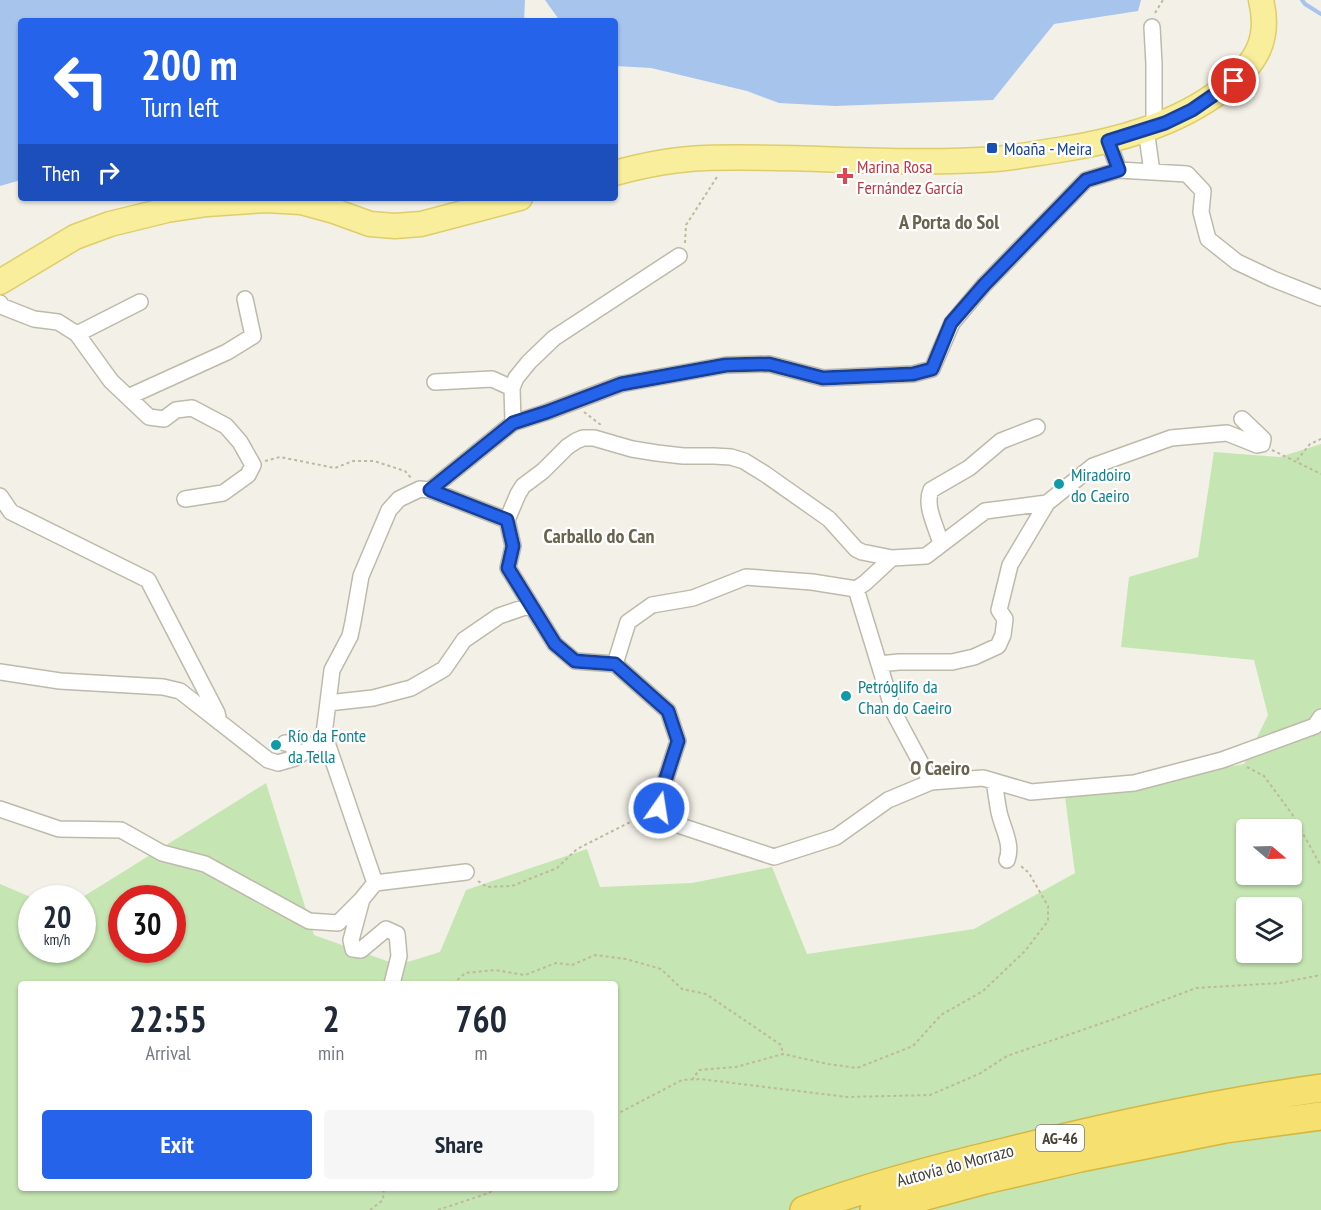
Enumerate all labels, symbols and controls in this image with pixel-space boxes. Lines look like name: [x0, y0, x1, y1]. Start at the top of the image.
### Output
text: 200 m: [141, 37, 238, 92]
icon: left: [42, 42, 120, 120]
pin: [1208, 55, 1259, 106]
icon: arrive: [1217, 64, 1250, 97]
text: Turn left: [141, 90, 219, 124]
place label: Moaña - Meira: [1004, 137, 1092, 160]
marker: Moaña - Meira: [985, 141, 999, 155]
place label: Marina Rosa Fernández García: [857, 155, 963, 199]
icon: right: [92, 156, 125, 189]
text: Then: [42, 159, 80, 187]
marker: Marina Rosa Fernández García: [838, 169, 852, 183]
district label: A Porta do Sol: [898, 209, 999, 235]
place label: Miradoiro do Caeiro: [1071, 463, 1131, 507]
marker: Miradoiro do Caeiro: [1052, 477, 1066, 491]
district label: Carballo do Can: [544, 523, 654, 549]
place label: Petróglifo da Chan do Caeiro: [858, 675, 952, 719]
marker: Petróglifo da Chan do Caeiro: [839, 689, 853, 703]
place label: Río da Fonte da Tella: [288, 724, 366, 768]
marker: Río da Fonte da Tella: [269, 738, 283, 752]
district label: O Caeiro: [910, 755, 970, 781]
position arrow: [627, 776, 691, 840]
north arrow: [1236, 819, 1302, 885]
map controls: [1236, 819, 1302, 963]
speed limit sign: 30: [108, 885, 186, 963]
text: 20: [43, 897, 71, 936]
button: layers: [1236, 897, 1302, 963]
text: km/h: [44, 930, 70, 949]
text: 22:55: [129, 995, 207, 1042]
text: 2: [322, 995, 340, 1042]
text: 760: [455, 995, 507, 1042]
text: Arrival: [145, 1040, 191, 1066]
text: min: [318, 1040, 344, 1066]
text: m: [475, 1040, 488, 1066]
button: Exit: [42, 1110, 312, 1179]
button: Share: [324, 1110, 594, 1179]
road number: AG-46: [1036, 1125, 1084, 1151]
street label: Autovía do Morrazo: [894, 1138, 1016, 1192]

